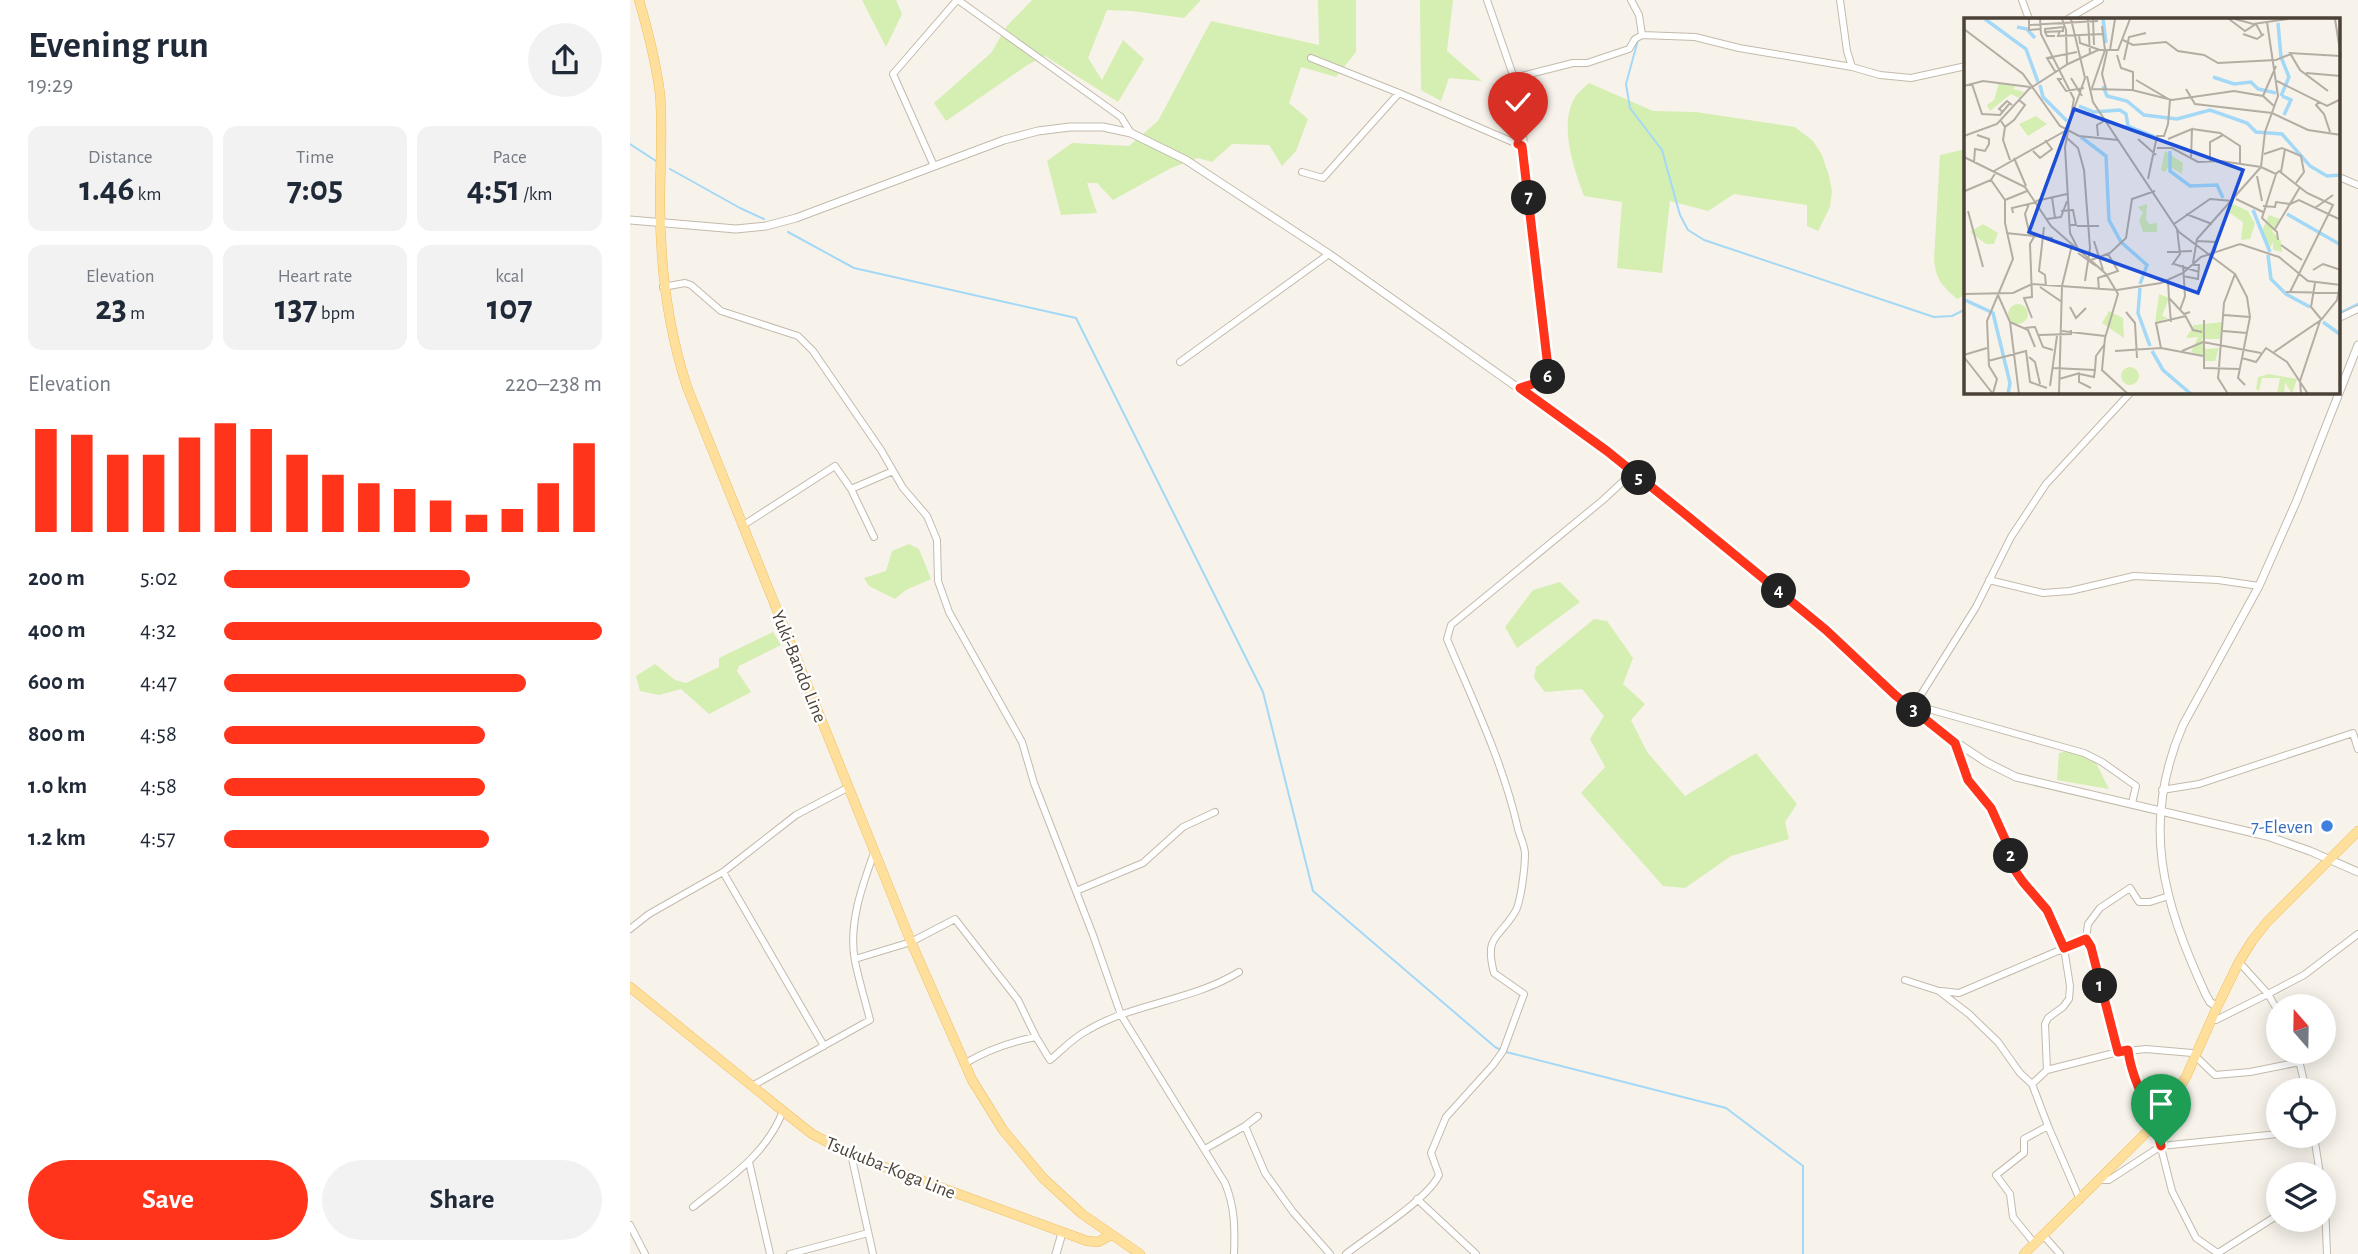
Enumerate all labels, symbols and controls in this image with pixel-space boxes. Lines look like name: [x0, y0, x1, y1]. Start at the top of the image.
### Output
inset map: [1964, 18, 2340, 394]
button: share: [528, 23, 602, 97]
text: Evening run: [28, 27, 209, 65]
pin: [1488, 72, 1548, 144]
text: 19:29: [28, 74, 73, 97]
icon: check: [1499, 83, 1537, 121]
text: Distance: [88, 148, 153, 167]
text: Time: [296, 148, 334, 167]
text: Pace: [493, 148, 527, 167]
text: 1.46: [79, 172, 134, 207]
text: 7:05: [287, 172, 343, 207]
text: 4:51: [467, 172, 520, 207]
pin: 7: [1511, 180, 1546, 216]
text: km: [134, 185, 161, 204]
text: /km: [520, 185, 553, 204]
text: 7: [1524, 188, 1533, 207]
text: Elevation: [86, 267, 155, 286]
text: Heart rate: [278, 267, 352, 286]
text: kcal: [495, 267, 524, 286]
text: 23: [95, 291, 127, 326]
text: 137: [275, 291, 318, 326]
text: 107: [487, 291, 533, 326]
text: m: [127, 304, 145, 323]
text: bpm: [318, 304, 355, 323]
pin: 6: [1530, 360, 1566, 394]
text: 6: [1543, 367, 1552, 386]
text: Elevation: [28, 373, 111, 396]
text: 220–238 m: [505, 373, 602, 396]
pin: 5: [1622, 461, 1656, 496]
text: 5: [1634, 468, 1643, 487]
text: 200 m: [28, 567, 85, 590]
text: 5:02: [140, 567, 178, 590]
pin: 4: [1762, 574, 1796, 608]
text: 4: [1774, 581, 1783, 600]
street label: Yuki-Bando Line: [768, 608, 830, 725]
text: 400 m: [28, 619, 86, 642]
text: 4:32: [140, 619, 176, 642]
text: 600 m: [28, 671, 85, 694]
text: 4:47: [140, 671, 177, 694]
pin: 3: [1896, 692, 1932, 728]
text: 3: [1909, 700, 1918, 719]
text: 800 m: [28, 723, 85, 746]
text: 4:58: [140, 723, 177, 746]
text: 1.0 km: [28, 775, 87, 798]
text: 4:58: [140, 775, 177, 798]
place label: 7-Eleven: [2251, 818, 2313, 837]
marker: 7-Eleven: [2319, 818, 2335, 834]
text: 1.2 km: [28, 827, 86, 850]
text: 4:57: [140, 827, 176, 850]
pin: 2: [1994, 838, 2028, 874]
text: 2: [2006, 846, 2015, 865]
pin: 1: [2082, 968, 2118, 1004]
text: 1: [2096, 976, 2103, 995]
north arrow: [2266, 994, 2336, 1064]
map controls: [2266, 994, 2336, 1232]
pin: [2131, 1074, 2191, 1146]
button: locate: [2266, 1078, 2336, 1148]
icon: arrive: [2142, 1085, 2180, 1123]
street label: Tsukuba-Koga Line: [823, 1134, 958, 1203]
button: Save: [28, 1160, 308, 1240]
button: Share: [322, 1160, 602, 1240]
button: layers: [2266, 1162, 2336, 1232]

